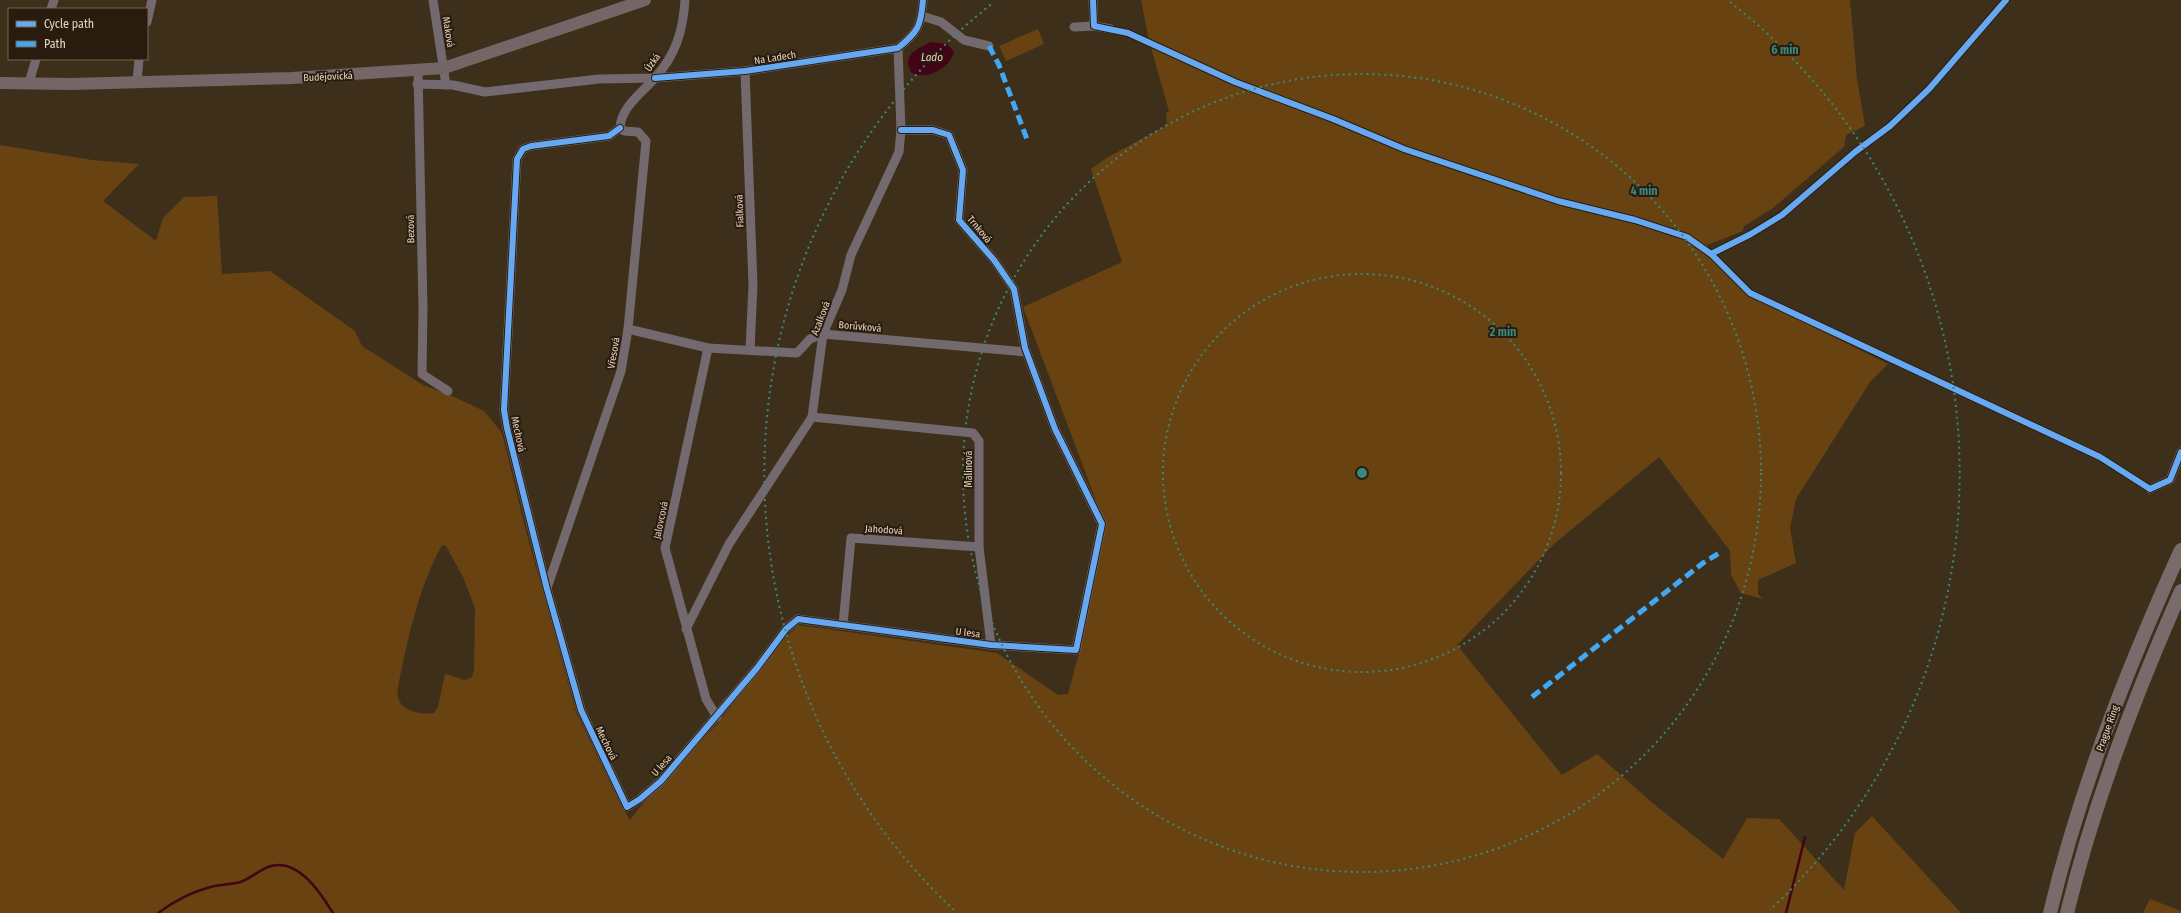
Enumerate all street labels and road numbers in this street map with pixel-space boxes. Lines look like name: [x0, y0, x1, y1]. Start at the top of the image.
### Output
street label: Maková: [440, 16, 456, 49]
street label: Na Ladech: [753, 49, 797, 67]
street label: Úzká: [641, 50, 663, 74]
street label: Budějovická: [303, 70, 353, 84]
street label: Fialková: [733, 194, 747, 228]
street label: Trnková: [964, 213, 994, 246]
street label: Bezová: [405, 214, 417, 243]
street label: Azalková: [809, 300, 833, 337]
street label: Borůvková: [838, 318, 882, 335]
street label: Vřesová: [605, 336, 623, 370]
street label: Mechová: [508, 415, 528, 453]
street label: Malinová: [963, 451, 975, 487]
street label: Jalovcová: [651, 500, 671, 540]
street label: Jahodová: [865, 523, 903, 537]
street label: U lesa: [955, 626, 981, 640]
street label: Prague Ring: [2094, 703, 2122, 753]
street label: Mechová: [593, 725, 619, 762]
street label: U lesa: [649, 752, 675, 779]

